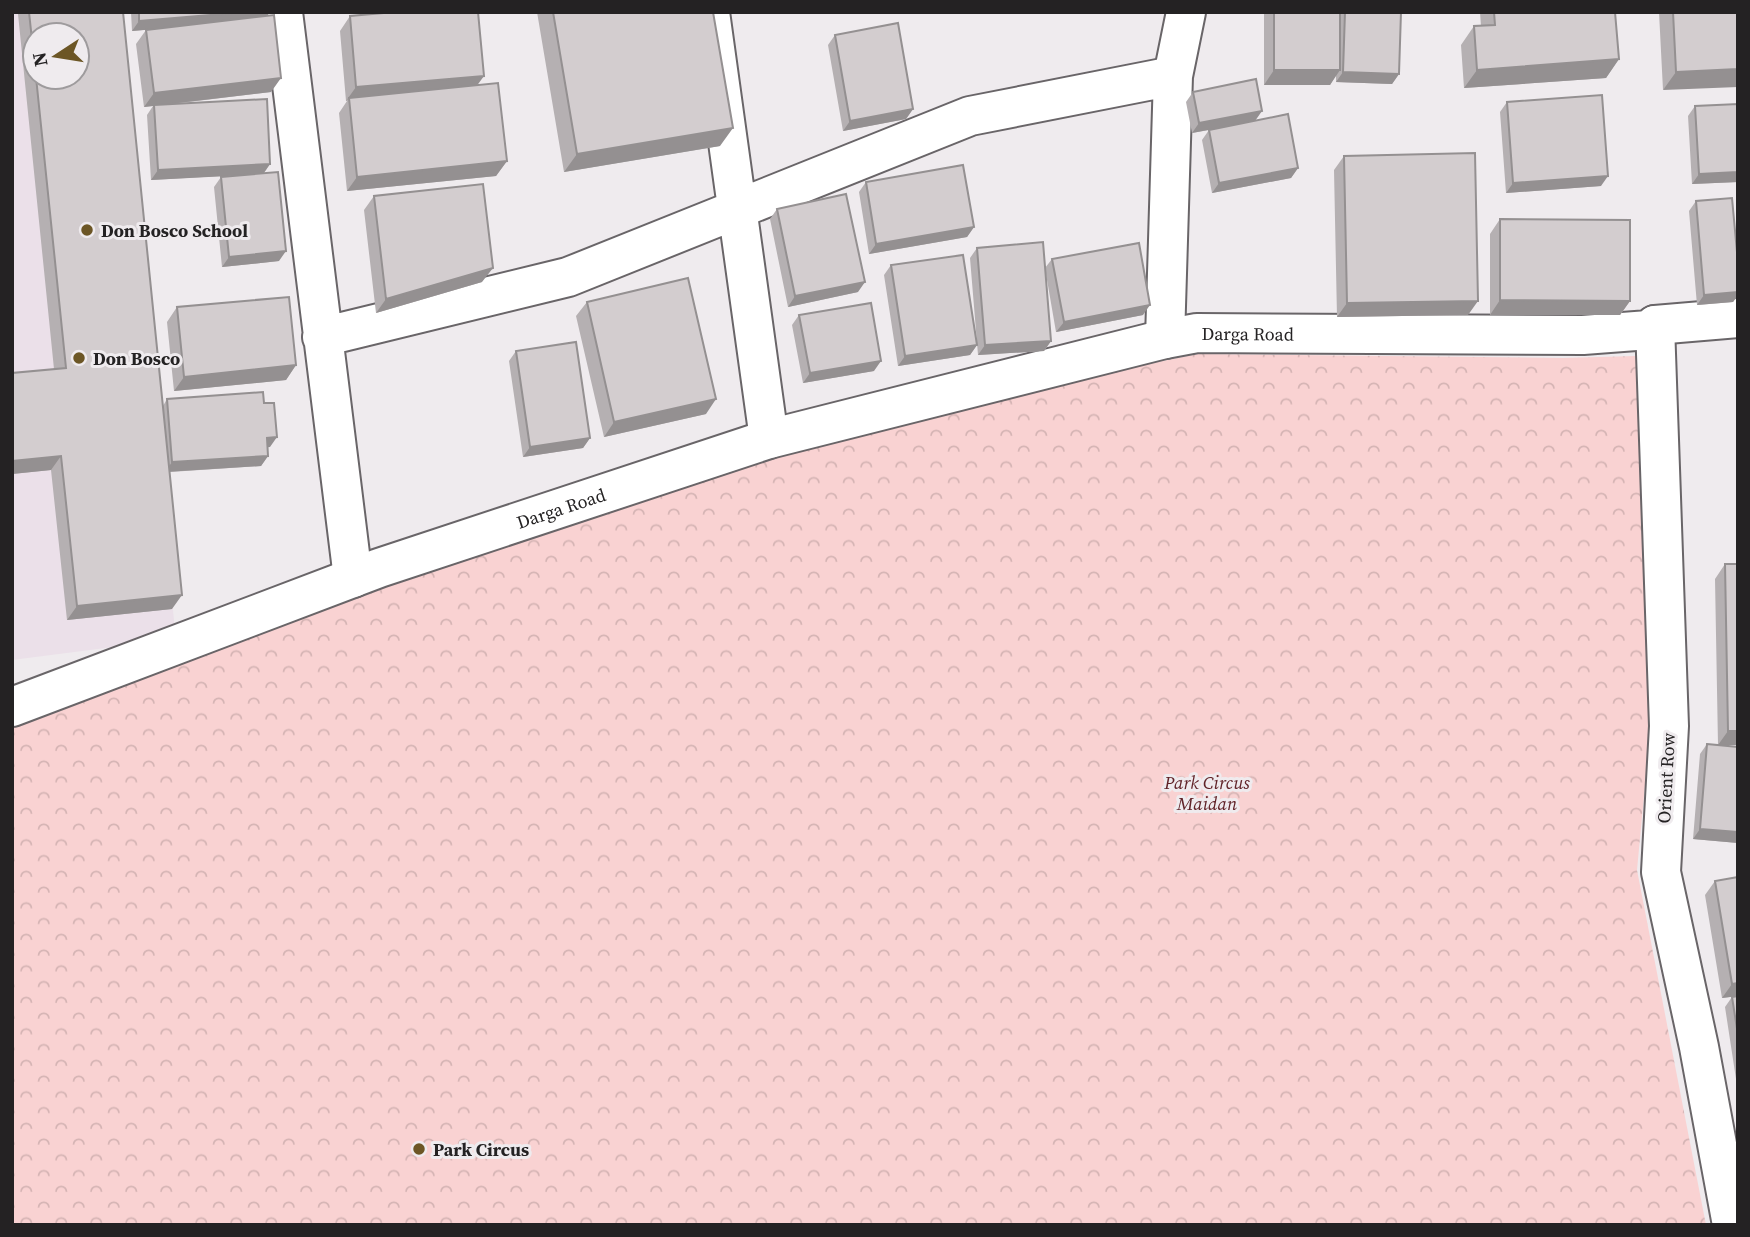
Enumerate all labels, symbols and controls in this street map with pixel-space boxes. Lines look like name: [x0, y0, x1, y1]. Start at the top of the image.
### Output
north arrow: [21, 21, 91, 91]
text: N: [25, 50, 54, 69]
place label: Don Bosco School: [101, 218, 248, 243]
marker: Don Bosco School: [79, 222, 95, 238]
street label: Darga Road: [1201, 321, 1294, 346]
place label: Don Bosco: [93, 346, 180, 371]
marker: Don Bosco: [71, 350, 87, 366]
street label: Darga Road: [513, 481, 609, 534]
street label: Orient Row: [1651, 732, 1681, 824]
park label: Park Circus Maidan: [1163, 770, 1250, 816]
place label: Park Circus: [433, 1137, 529, 1162]
marker: Park Circus: [411, 1141, 427, 1157]

